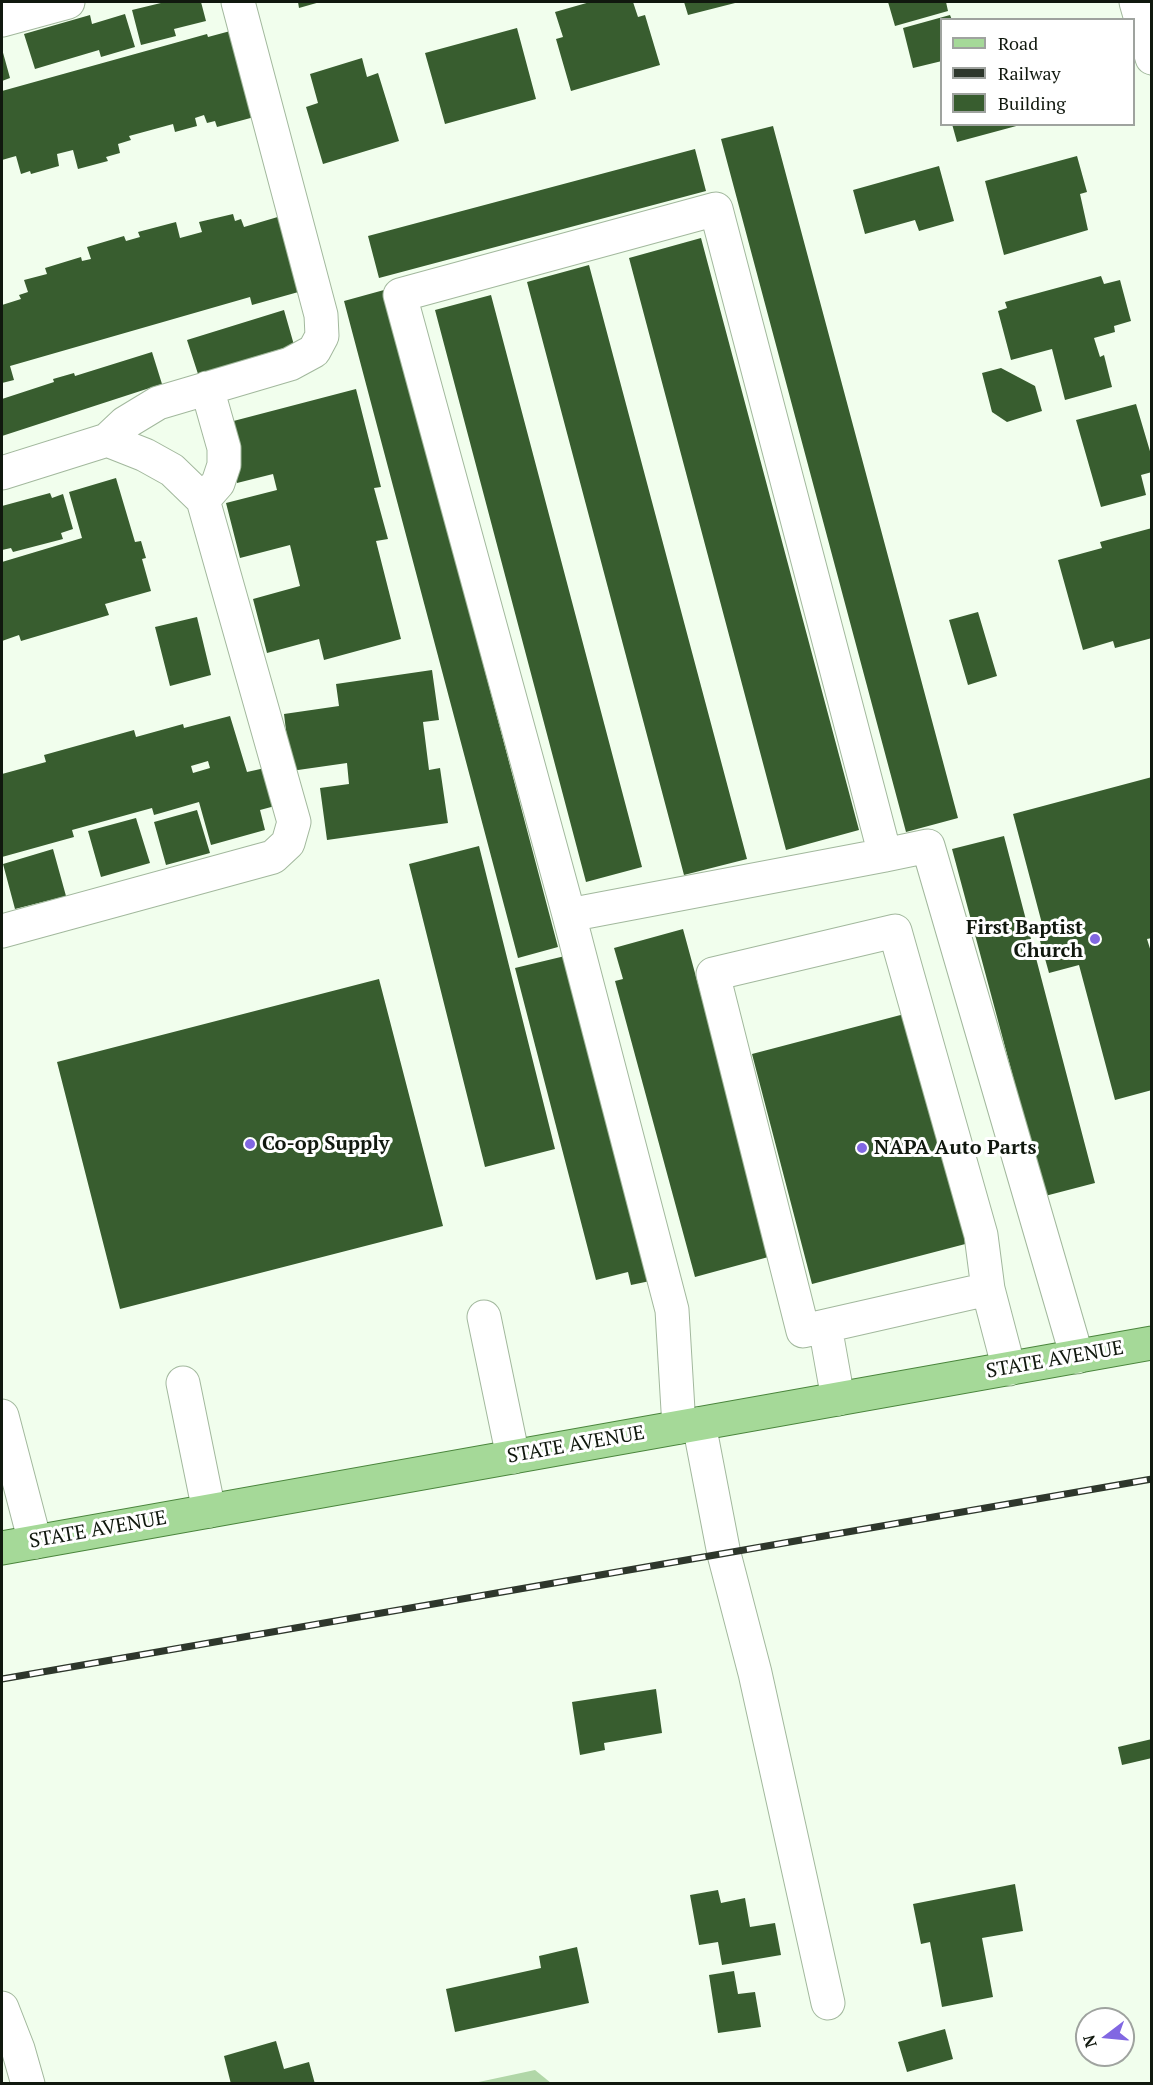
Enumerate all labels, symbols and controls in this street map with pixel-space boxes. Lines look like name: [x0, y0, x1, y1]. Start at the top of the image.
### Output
legend: [940, 18, 1135, 126]
text: Road: [998, 31, 1038, 55]
text: Railway: [998, 61, 1061, 85]
text: Building: [998, 91, 1066, 115]
place label: First Baptist Church: [966, 916, 1083, 963]
marker: First Baptist Church: [1088, 932, 1102, 946]
place label: Co-op Supply: [262, 1132, 389, 1156]
place label: NAPA Auto Parts: [874, 1136, 1037, 1160]
marker: Co-op Supply: [243, 1137, 257, 1151]
marker: NAPA Auto Parts: [855, 1141, 869, 1155]
street label: STATE AVENUE: [984, 1336, 1126, 1384]
street label: STATE AVENUE: [505, 1421, 647, 1469]
street label: STATE AVENUE: [27, 1506, 169, 1554]
north arrow: [1075, 2007, 1135, 2067]
text: N: [1077, 2033, 1102, 2050]

